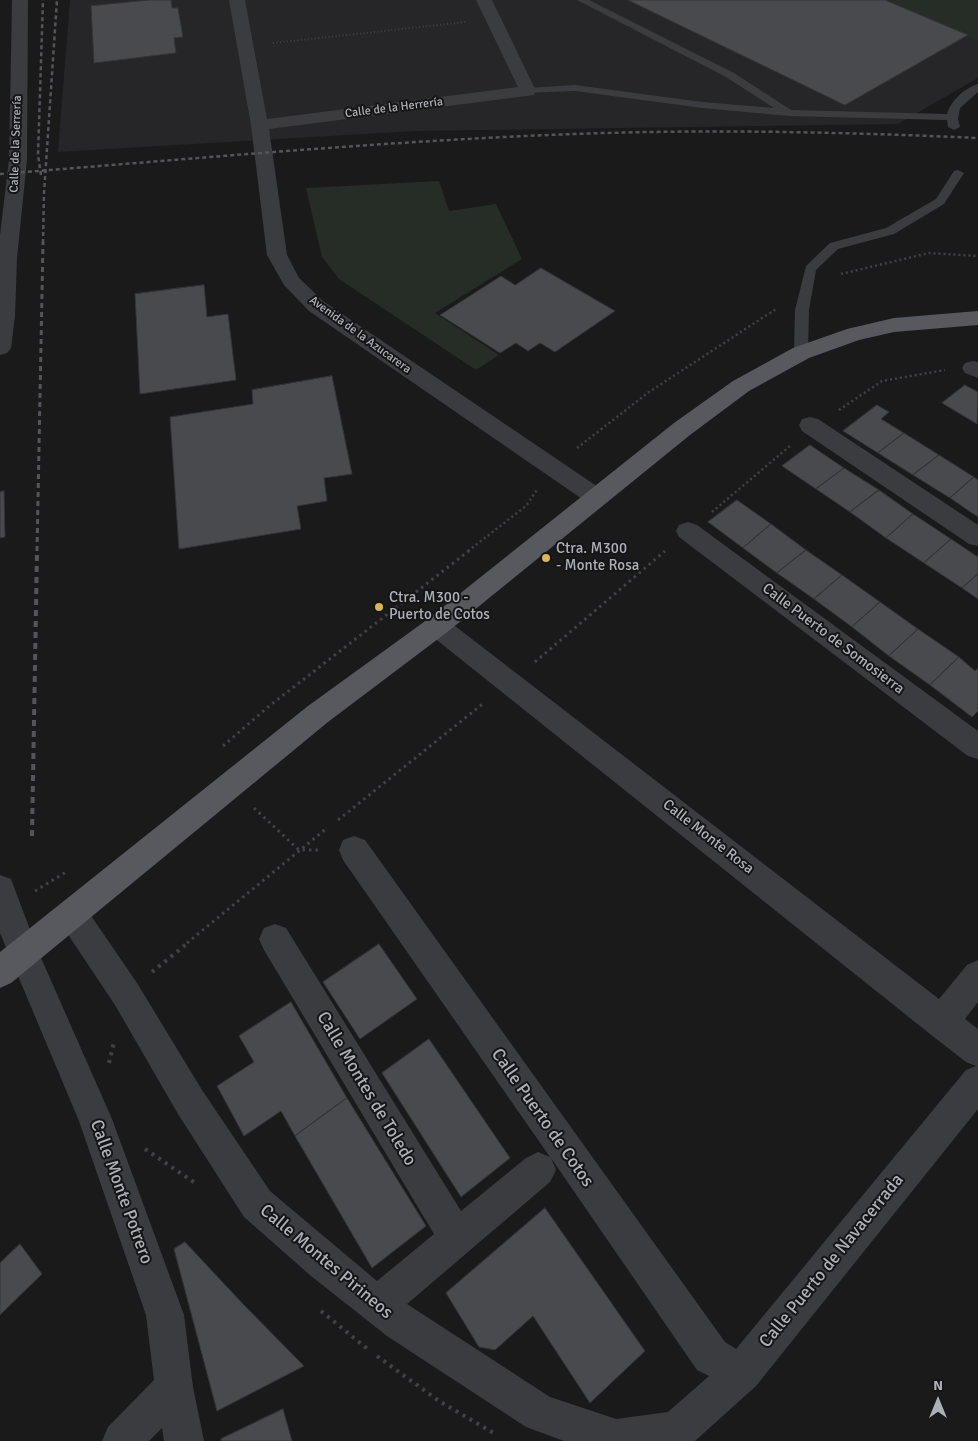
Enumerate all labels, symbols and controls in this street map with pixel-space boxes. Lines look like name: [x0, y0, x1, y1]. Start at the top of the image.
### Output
street label: Calle de la Serrería: [7, 95, 25, 193]
street label: Calle de la Herrería: [344, 95, 444, 121]
street label: Avenida de la Azucarera: [306, 293, 414, 377]
place label: Ctra. M300 - Monte Rosa: [556, 540, 639, 575]
marker: Ctra. M300 - Monte Rosa: [540, 552, 552, 564]
street label: Calle Puerto de Somosierra: [758, 580, 908, 698]
place label: Ctra. M300 - Puerto de Cotos: [389, 589, 490, 624]
marker: Ctra. M300 - Puerto de Cotos: [373, 601, 385, 613]
street label: Calle Monte Rosa: [659, 796, 757, 878]
street label: Calle Montes de Toledo: [311, 1008, 421, 1170]
street label: Calle Puerto de Cotos: [486, 1045, 598, 1191]
street label: Calle Monte Potrero: [85, 1117, 157, 1267]
street label: Calle Puerto de Navacerrada: [755, 1170, 909, 1352]
street label: Calle Montes Pirineos: [255, 1200, 397, 1324]
north arrow: [913, 1376, 963, 1426]
text: N: [933, 1377, 943, 1394]

